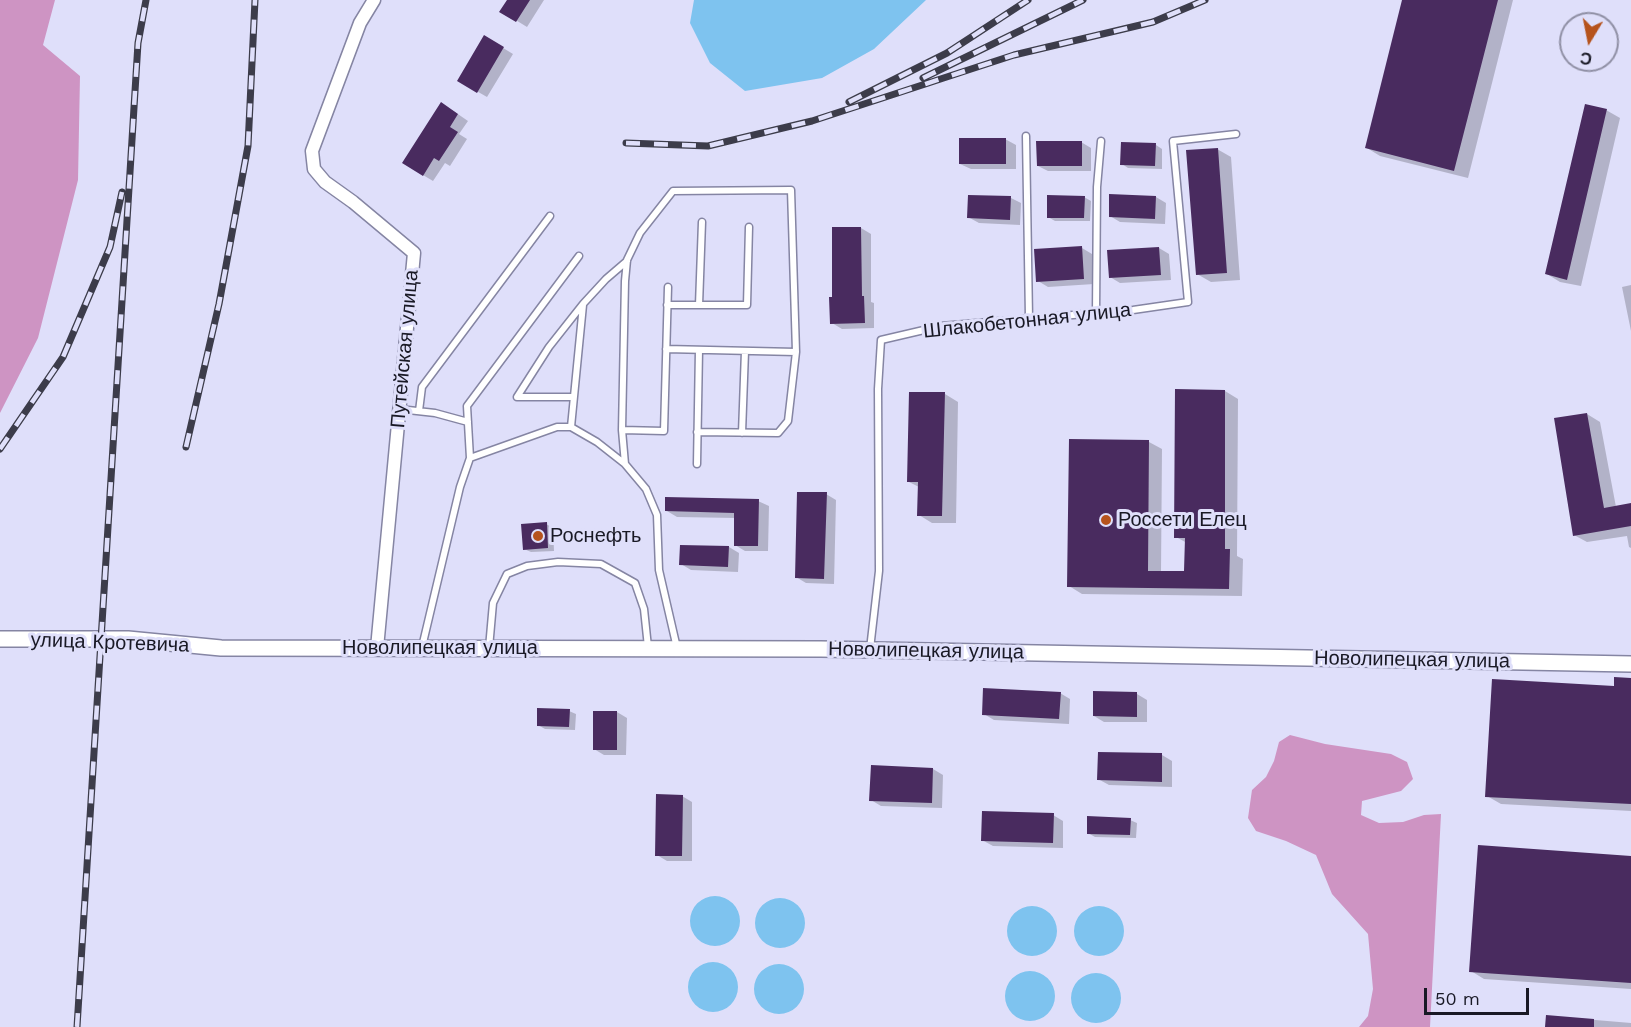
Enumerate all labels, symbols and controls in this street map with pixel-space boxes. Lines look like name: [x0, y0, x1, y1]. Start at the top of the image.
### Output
north arrow: [1559, 12, 1619, 72]
text: С: [1579, 48, 1593, 69]
street label: Путейская улица: [386, 269, 424, 429]
street label: Шлакобетонная улица: [922, 298, 1132, 344]
place label: Россети Елец: [1118, 508, 1247, 532]
marker: Россети Елец: [1099, 513, 1113, 527]
place label: Роснефть: [550, 524, 641, 548]
marker: Роснефть: [531, 529, 545, 543]
street label: улица Кротевича: [30, 628, 190, 658]
street label: Новолипецкая улица: [342, 636, 538, 660]
street label: Новолипецкая улица: [828, 637, 1024, 665]
street label: Новолипецкая улица: [1314, 646, 1510, 674]
scale bar: [1427, 976, 1532, 1014]
text: 50 m: [1435, 988, 1480, 1009]

